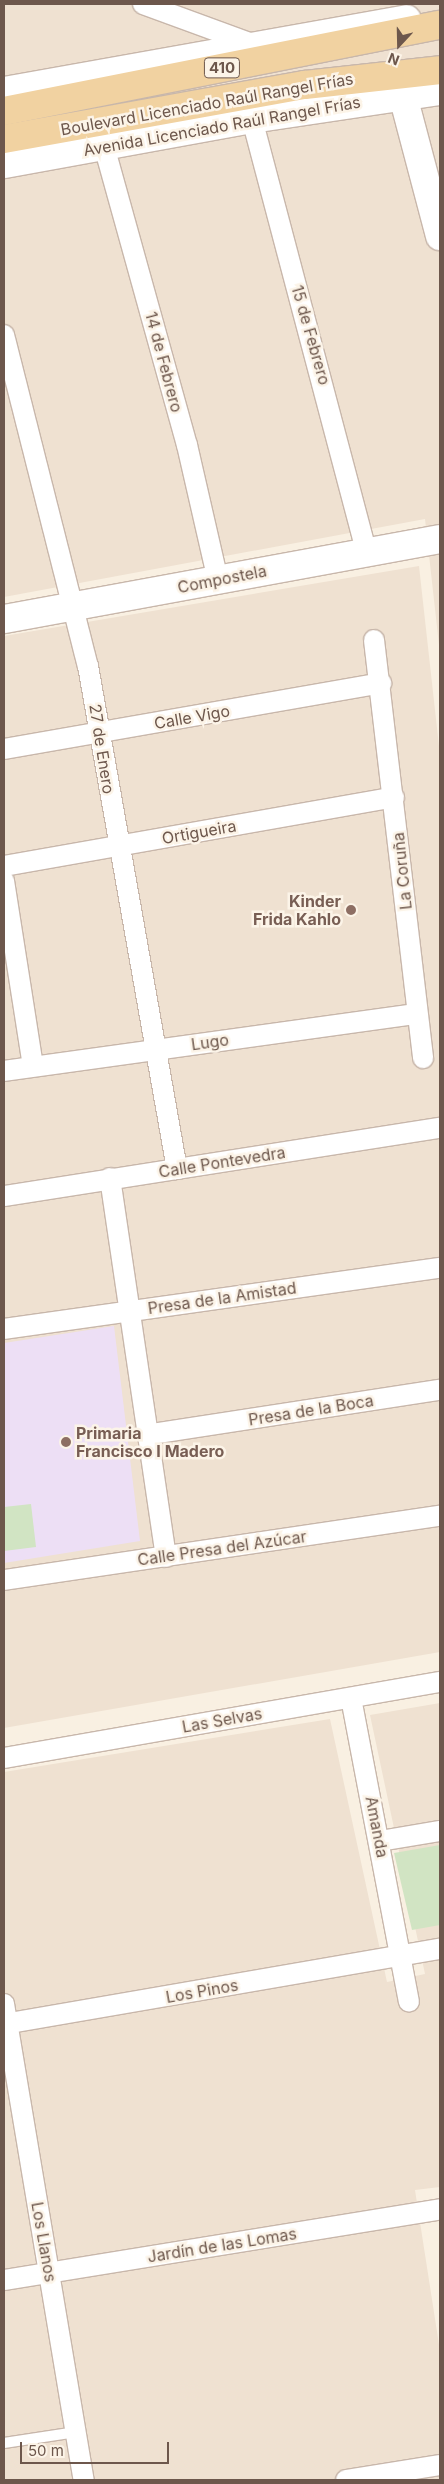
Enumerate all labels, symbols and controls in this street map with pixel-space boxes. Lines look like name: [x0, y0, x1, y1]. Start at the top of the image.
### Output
north arrow: [374, 20, 424, 70]
text: N: [385, 50, 401, 69]
road number: 410: [203, 56, 241, 80]
street label: Boulevard Licenciado Raúl Rangel Frías: [59, 69, 355, 139]
street label: Avenida Licenciado Raúl Rangel Frías: [82, 92, 362, 160]
street label: 15 de Febrero: [288, 283, 334, 387]
street label: 14 de Febrero: [141, 310, 187, 414]
street label: Compostela: [176, 561, 268, 597]
street label: Calle Vigo: [153, 701, 231, 733]
street label: 27 de Enero: [85, 703, 119, 795]
street label: Ortigueira: [160, 816, 238, 848]
street label: La Coruña: [388, 831, 416, 911]
place label: Kinder Frida Kahlo: [253, 891, 341, 929]
marker: Kinder Frida Kahlo: [345, 904, 357, 916]
street label: Lugo: [190, 1030, 230, 1054]
street label: Calle Pontevedra: [157, 1142, 287, 1182]
street label: Presa de la Amistad: [147, 1278, 297, 1318]
street label: Presa de la Boca: [247, 1391, 375, 1429]
place label: Primaria Francisco I Madero: [76, 1423, 224, 1461]
marker: Primaria Francisco I Madero: [60, 1436, 72, 1448]
street label: Calle Presa del Azúcar: [136, 1527, 308, 1569]
street label: Las Selvas: [181, 1704, 263, 1736]
street label: Amanda: [362, 1795, 392, 1859]
street label: Los Pinos: [164, 1975, 240, 2007]
street label: Los Llanos: [28, 2200, 60, 2284]
street label: Jardín de las Lomas: [146, 2224, 298, 2266]
scale bar: [22, 2432, 171, 2464]
text: 50 m: [28, 2441, 64, 2460]

